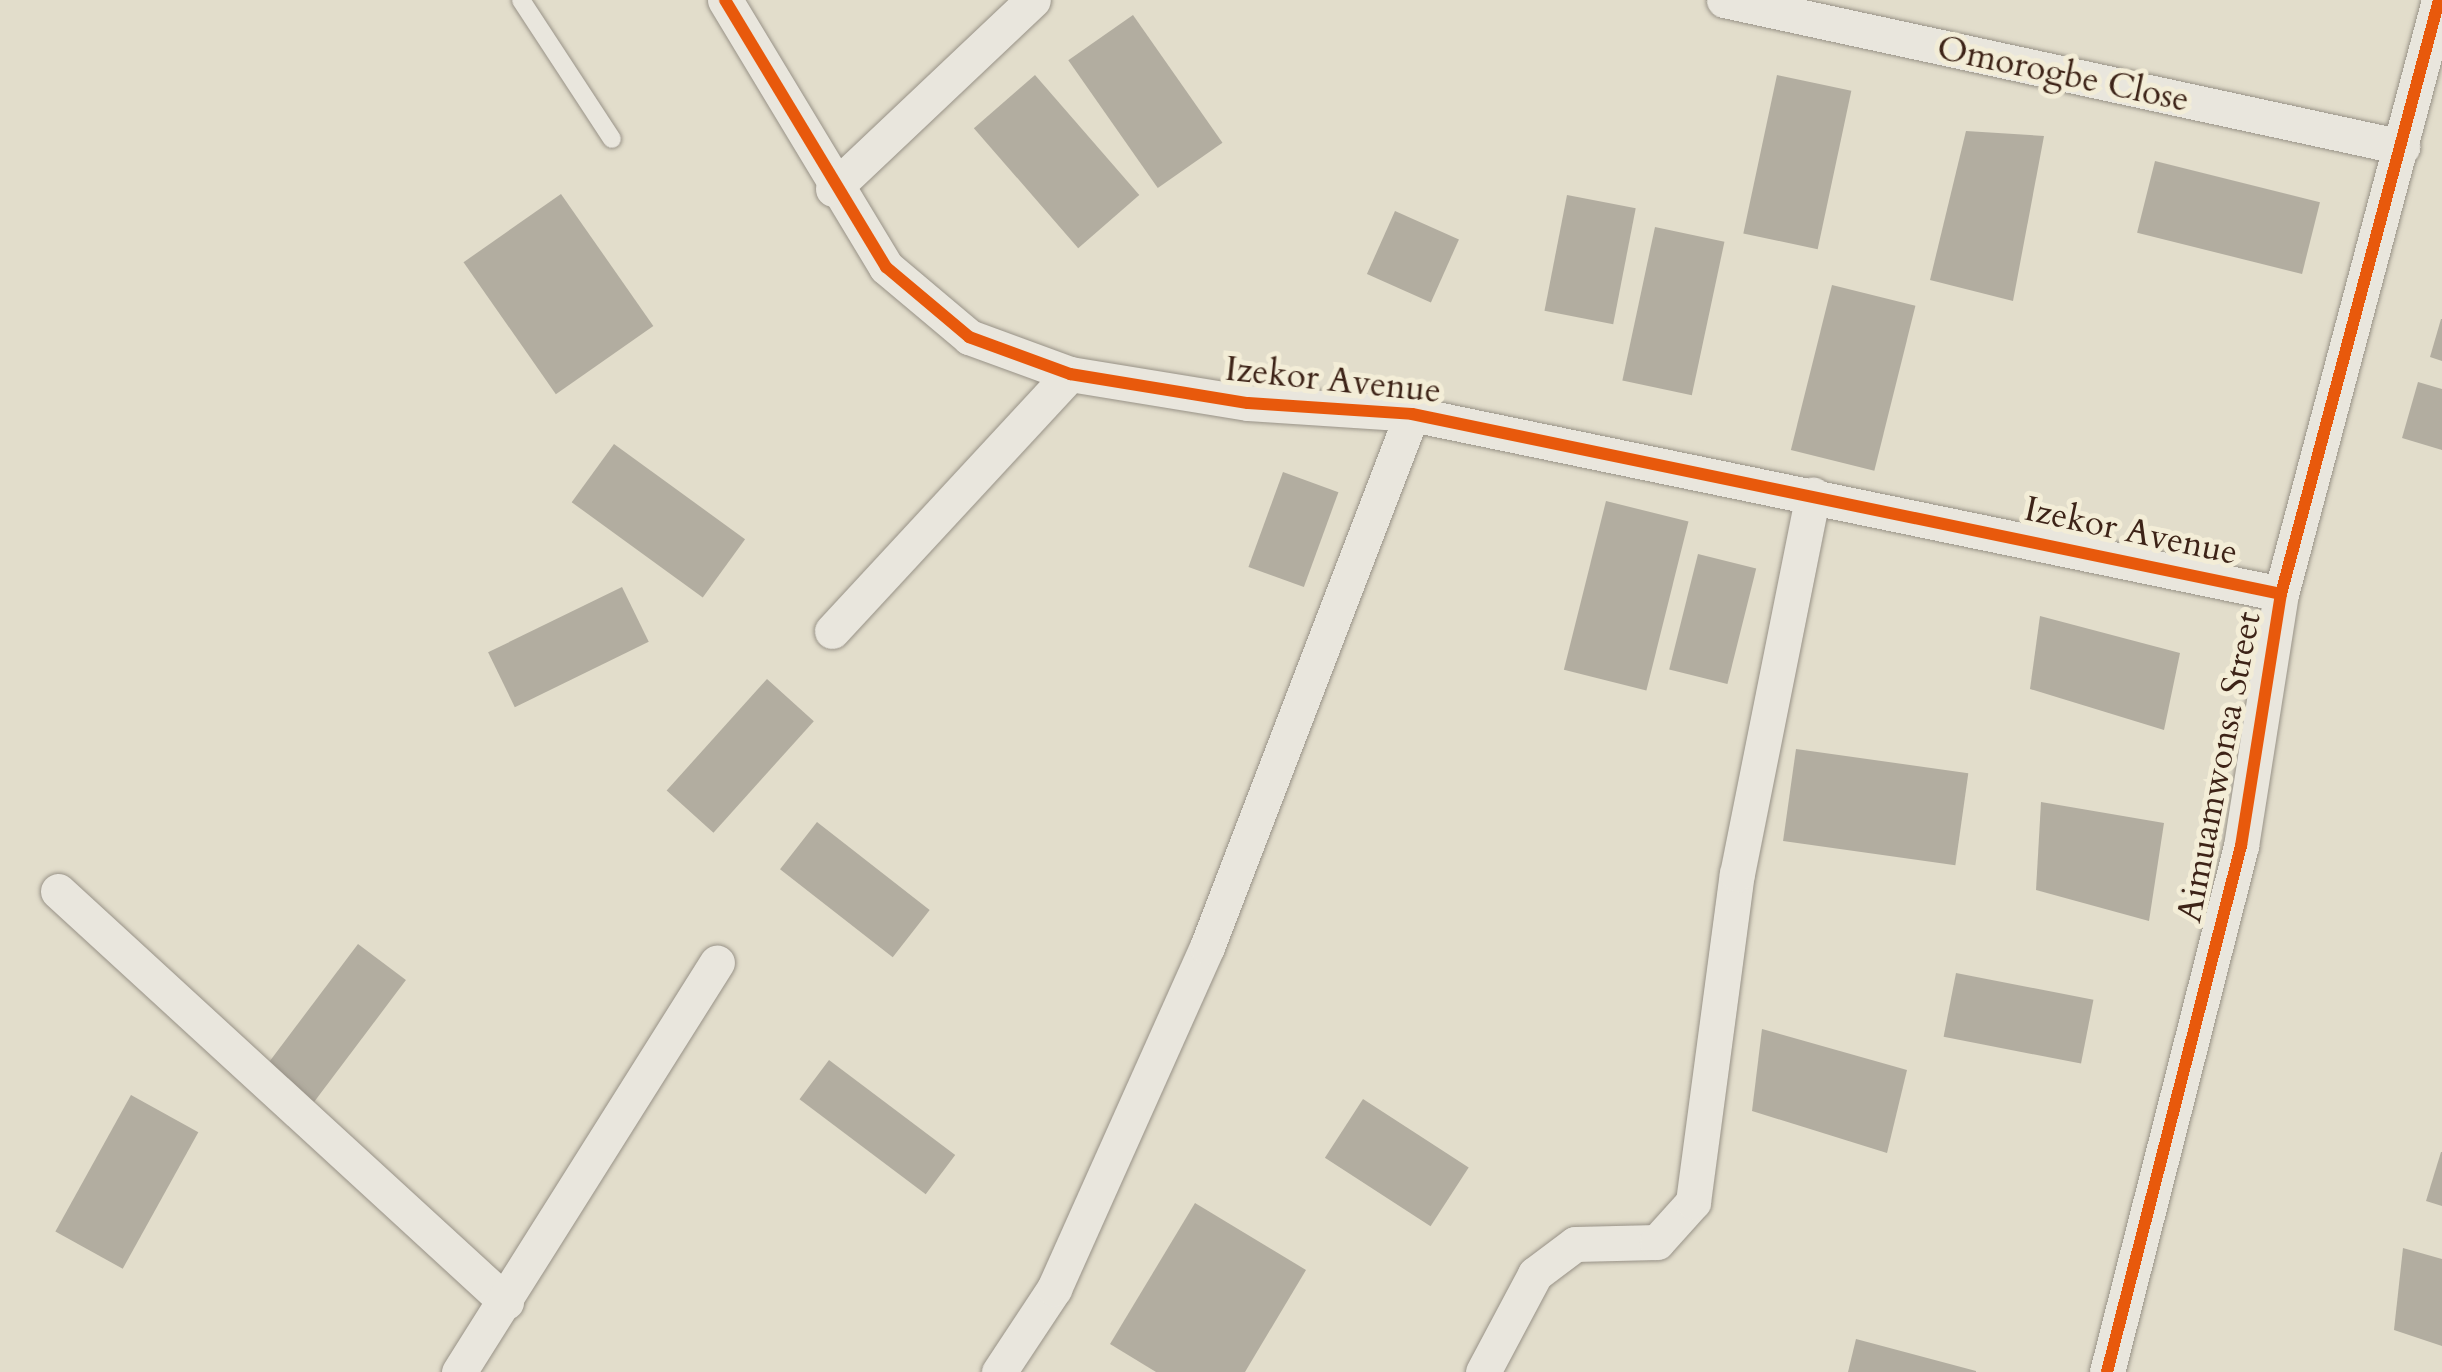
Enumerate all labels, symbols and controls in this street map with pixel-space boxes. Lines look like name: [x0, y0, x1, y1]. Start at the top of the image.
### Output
street label: Omorogbe Close: [1933, 27, 2193, 121]
street label: Izekor Avenue: [1223, 348, 1443, 412]
street label: Izekor Avenue: [2021, 488, 2241, 574]
street label: Aimuamwonsa Street: [2168, 608, 2270, 926]

